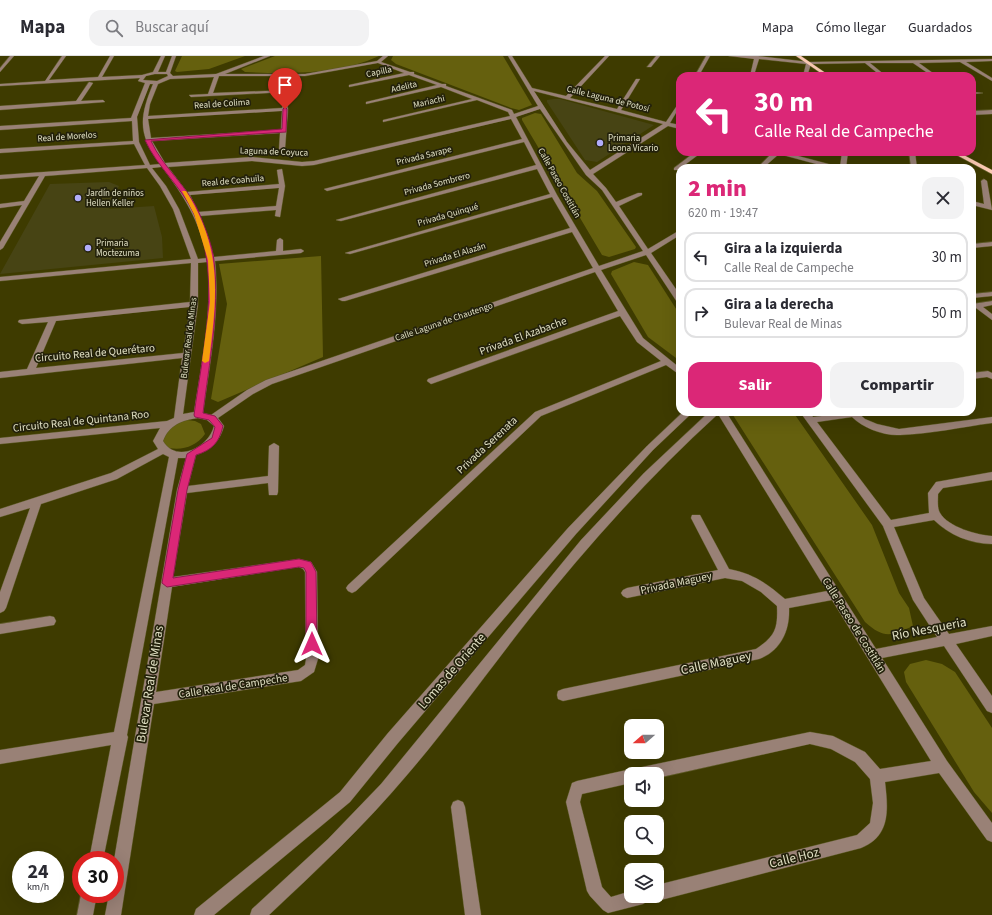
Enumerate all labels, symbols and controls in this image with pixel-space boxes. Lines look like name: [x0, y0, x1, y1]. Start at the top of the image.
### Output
search box: [89, 10, 369, 46]
text: Mapa: [20, 14, 65, 41]
icon: search: [103, 17, 125, 39]
text: Buscar aquí: [135, 17, 209, 38]
text: Mapa: [762, 18, 794, 38]
text: Cómo llegar: [816, 18, 886, 38]
text: Guardados: [908, 18, 972, 38]
street label: Capilla: [365, 63, 393, 81]
pin: [268, 68, 302, 109]
icon: arrive: [274, 74, 296, 96]
street label: Adelita: [390, 78, 418, 96]
street label: Calle Laguna de Potosí: [565, 82, 651, 116]
text: 30 m: [754, 82, 813, 122]
icon: left: [688, 88, 740, 140]
street label: Mariachi: [412, 92, 446, 112]
street label: Real de Colima: [194, 96, 250, 112]
text: Calle Real de Campeche: [754, 119, 934, 144]
street label: Real de Morelos: [37, 128, 97, 146]
place label: Primaria Leona Vicario: [608, 132, 659, 155]
marker: Primaria Leona Vicario: [595, 138, 605, 148]
street label: Privada Sarape: [395, 143, 454, 169]
street label: Laguna de Coyuca: [240, 144, 308, 160]
street label: Calle Paseo Costitlán: [534, 146, 584, 220]
street label: Privada Sombrero: [403, 169, 472, 199]
text: 2 min: [688, 171, 747, 206]
street label: Real de Coahuila: [201, 172, 265, 190]
button: close: [922, 177, 964, 219]
place label: Jardín de niños Hellen Keller: [86, 187, 144, 210]
marker: Jardín de niños Hellen Keller: [73, 193, 83, 203]
street label: Privada Quinqué: [416, 200, 480, 230]
text: 620 m · 19:47: [688, 204, 758, 222]
place label: Primaria Moctezuma: [96, 237, 139, 260]
text: Gira a la izquierda: [724, 238, 843, 259]
street label: Privada El Alazán: [423, 239, 488, 271]
marker: Primaria Moctezuma: [83, 243, 93, 253]
icon: left: [690, 246, 712, 268]
text: 30 m: [932, 247, 962, 268]
text: Calle Real de Campeche: [724, 259, 854, 277]
text: Gira a la derecha: [724, 294, 834, 315]
street label: Bulevar Real de Minas: [178, 296, 200, 379]
street label: Calle Laguna de Chautengo: [393, 299, 495, 345]
icon: right: [690, 302, 712, 324]
text: 50 m: [932, 303, 962, 324]
street label: Privada El Azabache: [477, 313, 569, 359]
text: Bulevar Real de Minas: [724, 315, 842, 333]
street label: Circuito Real de Querétaro: [34, 340, 156, 366]
button: Salir: [688, 362, 822, 408]
button: Compartir: [830, 362, 964, 408]
street label: Circuito Real de Quintana Roo: [12, 406, 150, 436]
street label: Privada Serenata: [453, 413, 521, 477]
street label: Privada Maguey: [639, 568, 713, 598]
street label: Calle Paseo de Costitlán: [819, 575, 889, 675]
street label: Río Nesqueria: [890, 613, 968, 645]
position arrow: [291, 623, 333, 665]
street label: Bulevar Real de Minas: [132, 624, 168, 744]
street label: Lomas de Oriente: [414, 629, 490, 713]
street label: Calle Maguey: [679, 647, 753, 679]
street label: Calle Real de Campeche: [178, 670, 289, 702]
north arrow: [624, 719, 664, 759]
map controls: [624, 719, 664, 903]
button: sound: [624, 767, 664, 807]
button: search: [624, 815, 664, 855]
street label: Calle Hoz: [767, 843, 821, 873]
speed limit sign: 30: [72, 851, 124, 903]
text: 24: [27, 858, 49, 886]
button: layers: [624, 863, 664, 903]
text: km/h: [27, 880, 49, 894]

